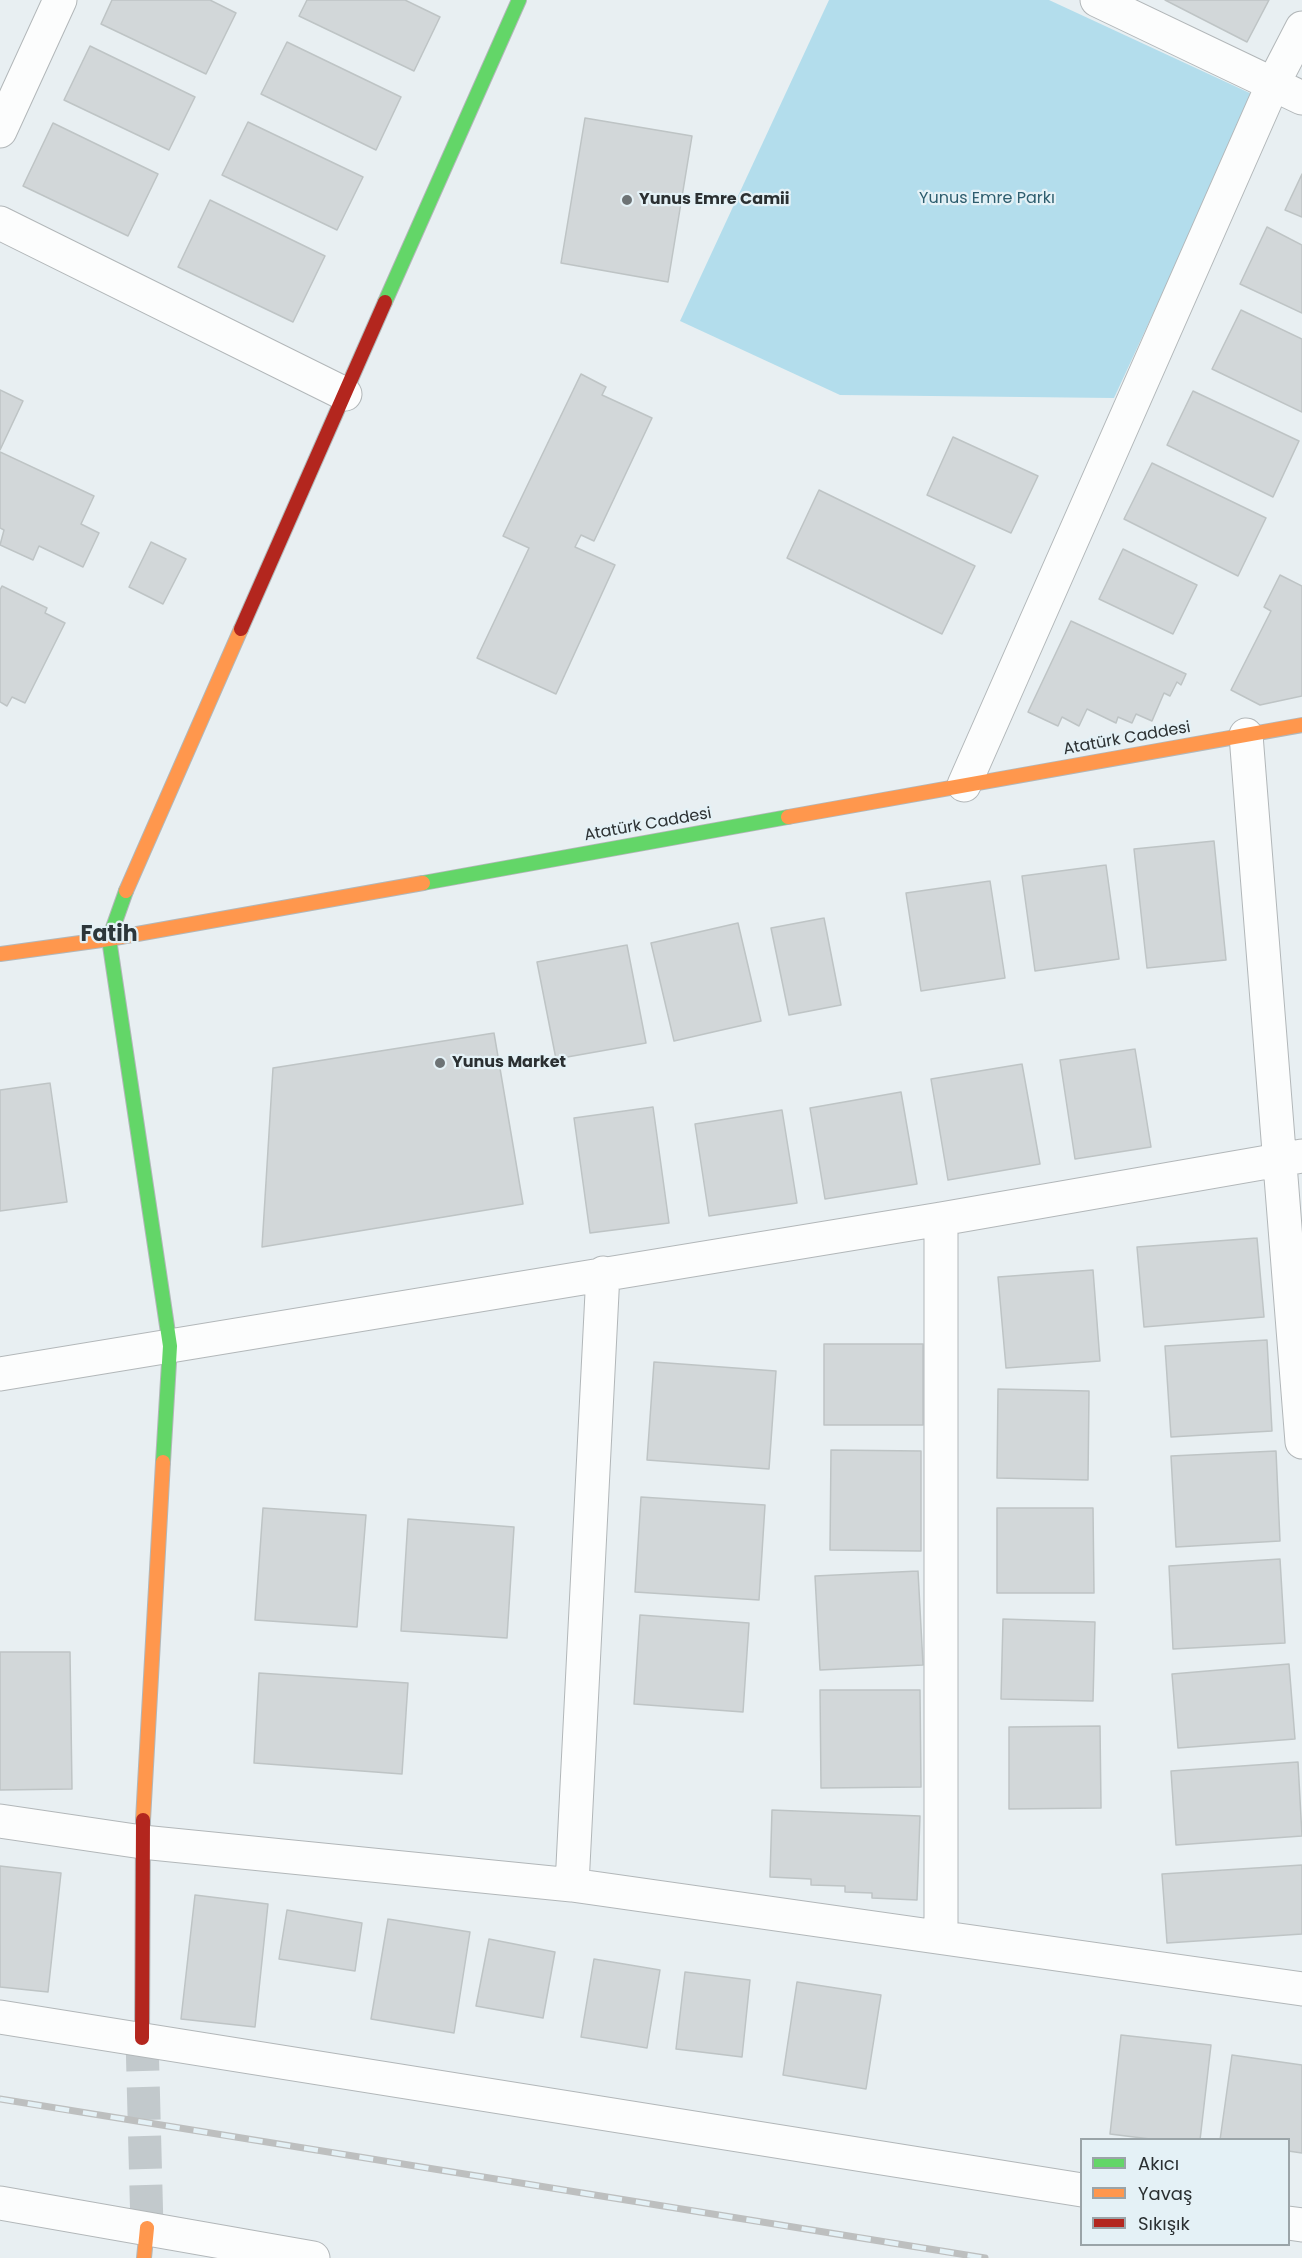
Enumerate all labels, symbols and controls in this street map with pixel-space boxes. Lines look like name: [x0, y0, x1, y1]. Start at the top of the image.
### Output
park label: Yunus Emre Parkı: [919, 189, 1055, 209]
place label: Yunus Emre Camii: [639, 190, 790, 210]
marker: Yunus Emre Camii: [620, 193, 634, 207]
street label: Atatürk Caddesi: [1062, 718, 1192, 760]
street label: Atatürk Caddesi: [583, 804, 713, 846]
district label: Fatih: [80, 922, 138, 948]
place label: Yunus Market: [452, 1053, 566, 1073]
marker: Yunus Market: [433, 1056, 447, 1070]
legend: [1080, 2138, 1290, 2246]
text: Akıcı: [1138, 2151, 1179, 2176]
text: Yavaş: [1138, 2181, 1192, 2206]
text: Sıkışık: [1138, 2211, 1190, 2236]

